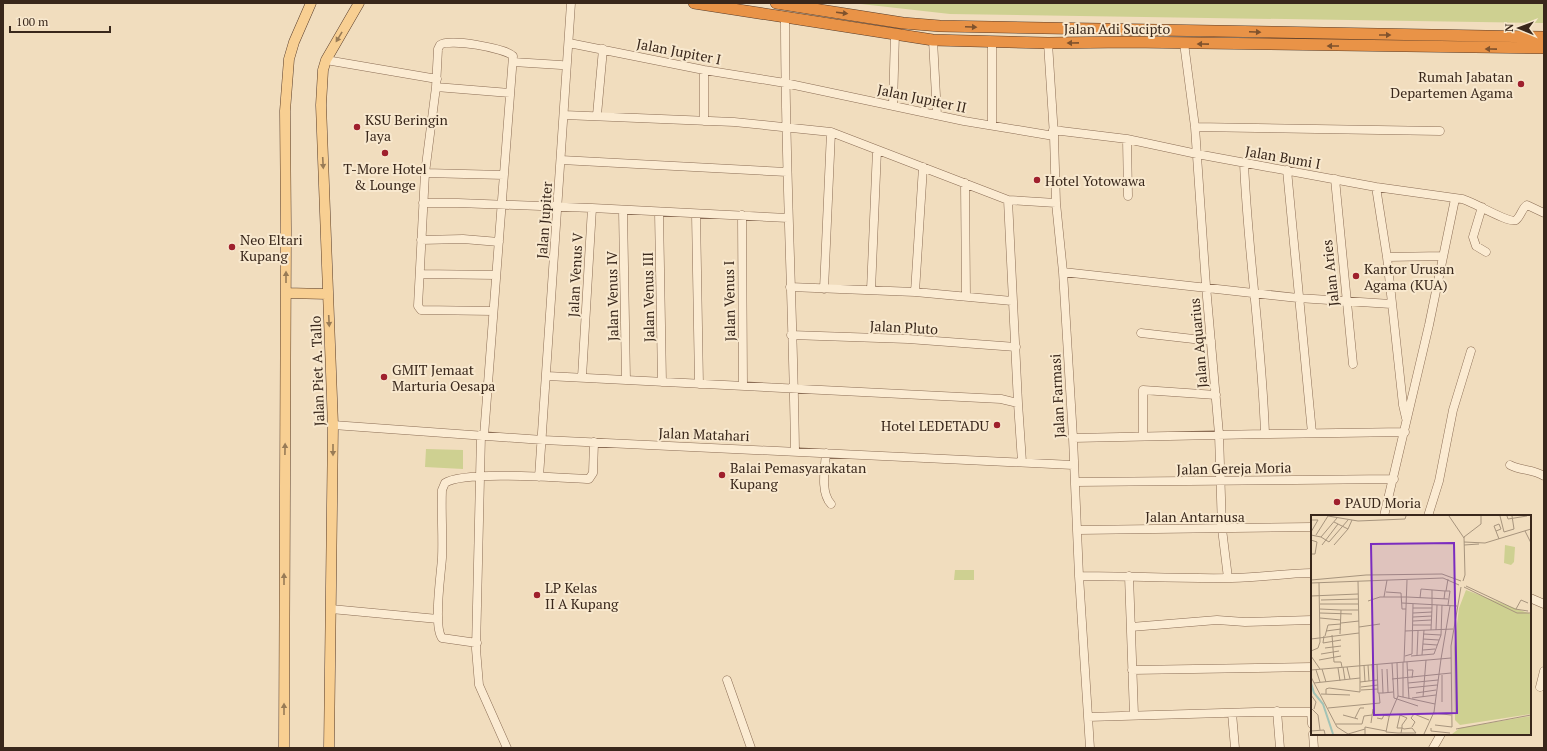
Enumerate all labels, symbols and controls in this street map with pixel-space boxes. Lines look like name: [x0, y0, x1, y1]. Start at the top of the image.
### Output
scale bar: [10, 8, 110, 34]
north arrow: [1499, 8, 1539, 48]
one-way arrow: [836, 10, 848, 16]
text: 100 m: [16, 14, 49, 29]
street label: Jalan Adi Sucipto: [1064, 19, 1171, 38]
text: N: [1502, 23, 1516, 32]
one-way arrow: [965, 24, 977, 31]
one-way arrow: [1249, 29, 1262, 35]
one-way arrow: [335, 31, 342, 43]
one-way arrow: [1379, 32, 1392, 38]
street label: Jalan Jupiter I: [635, 33, 723, 69]
one-way arrow: [1066, 40, 1079, 46]
one-way arrow: [1196, 41, 1209, 47]
one-way arrow: [1326, 43, 1339, 49]
one-way arrow: [1484, 46, 1497, 52]
place label: Rumah Jabatan Departemen Agama: [1390, 67, 1514, 102]
street label: Jalan Jupiter II: [876, 79, 968, 117]
marker: Rumah Jabatan Departemen Agama: [1516, 79, 1526, 89]
place label: KSU Beringin Jaya: [365, 110, 448, 145]
marker: KSU Beringin Jaya: [352, 122, 362, 132]
street label: Jalan Bumi I: [1244, 141, 1322, 173]
marker: T-More Hotel & Lounge: [380, 148, 390, 158]
one-way arrow: [319, 157, 326, 169]
place label: T-More Hotel & Lounge: [343, 159, 427, 194]
place label: Hotel Yotowawa: [1045, 171, 1145, 190]
marker: Hotel Yotowawa: [1032, 175, 1042, 185]
street label: Jalan Jupiter: [532, 180, 556, 259]
place label: Neo Eltari Kupang: [240, 230, 303, 265]
street label: Jalan Venus V: [563, 232, 587, 318]
street label: Jalan Aries: [1317, 239, 1343, 307]
marker: Neo Eltari Kupang: [227, 242, 237, 252]
street label: Jalan Venus IV: [602, 250, 622, 341]
street label: Jalan Venus III: [638, 252, 658, 342]
place label: Kantor Urusan Agama (KUA): [1364, 259, 1455, 294]
street label: Jalan Venus I: [719, 261, 739, 341]
one-way arrow: [283, 270, 289, 283]
marker: Kantor Urusan Agama (KUA): [1351, 271, 1361, 281]
street label: Jalan Aquarius: [1185, 297, 1211, 389]
street label: Jalan Piet A. Tallo: [306, 315, 328, 427]
one-way arrow: [325, 315, 332, 327]
street label: Jalan Pluto: [869, 316, 939, 338]
street label: Jalan Farmasi: [1045, 353, 1069, 439]
place label: GMIT Jemaat Marturia Oesapa: [392, 360, 495, 395]
marker: GMIT Jemaat Marturia Oesapa: [379, 372, 389, 382]
place label: Hotel LEDETADU: [881, 416, 990, 435]
marker: Hotel LEDETADU: [992, 420, 1002, 430]
street label: Jalan Matahari: [658, 423, 750, 445]
one-way arrow: [282, 442, 288, 455]
one-way arrow: [330, 444, 336, 457]
street label: Jalan Gereja Moria: [1176, 457, 1292, 479]
place label: Balai Pemasyarakatan Kupang: [730, 458, 867, 493]
marker: Balai Pemasyarakatan Kupang: [717, 470, 727, 480]
place label: PAUD Moria: [1345, 493, 1421, 512]
marker: PAUD Moria: [1332, 497, 1342, 507]
street label: Jalan Antarnusa: [1145, 507, 1245, 526]
inset map: [1311, 515, 1531, 735]
one-way arrow: [281, 572, 287, 585]
place label: LP Kelas II A Kupang: [545, 578, 619, 613]
marker: LP Kelas II A Kupang: [532, 590, 542, 600]
one-way arrow: [281, 702, 287, 715]

